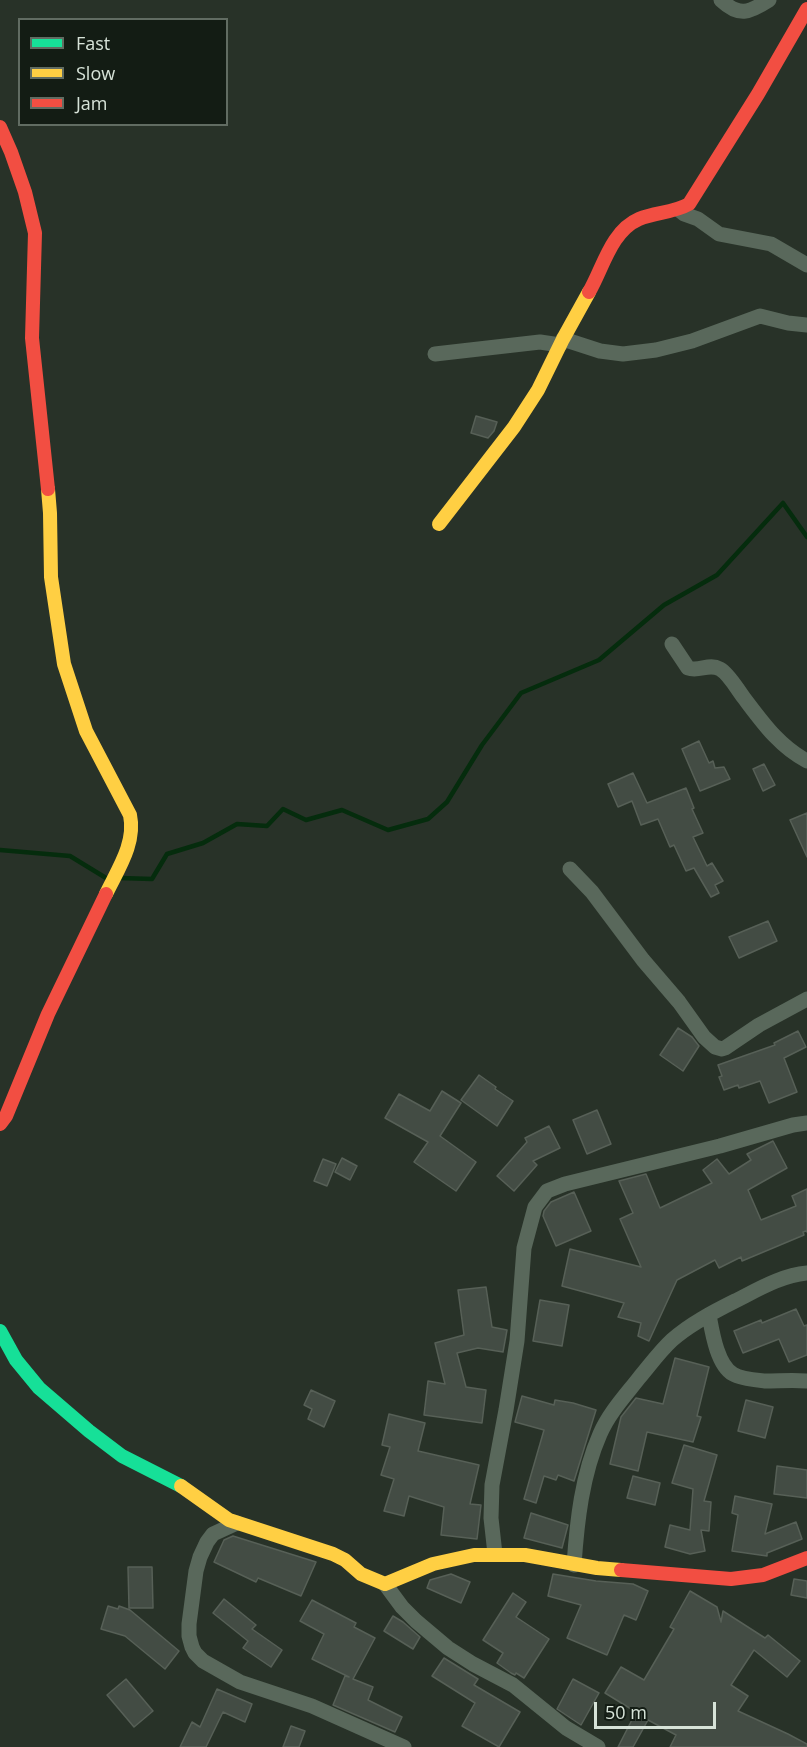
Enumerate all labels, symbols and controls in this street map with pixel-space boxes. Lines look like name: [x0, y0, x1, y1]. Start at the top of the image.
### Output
legend: [18, 18, 228, 126]
text: Fast: [76, 31, 110, 55]
text: Slow: [76, 61, 115, 85]
text: Jam: [76, 91, 108, 115]
scale bar: [597, 1690, 718, 1728]
text: 50 m: [605, 1700, 647, 1724]

